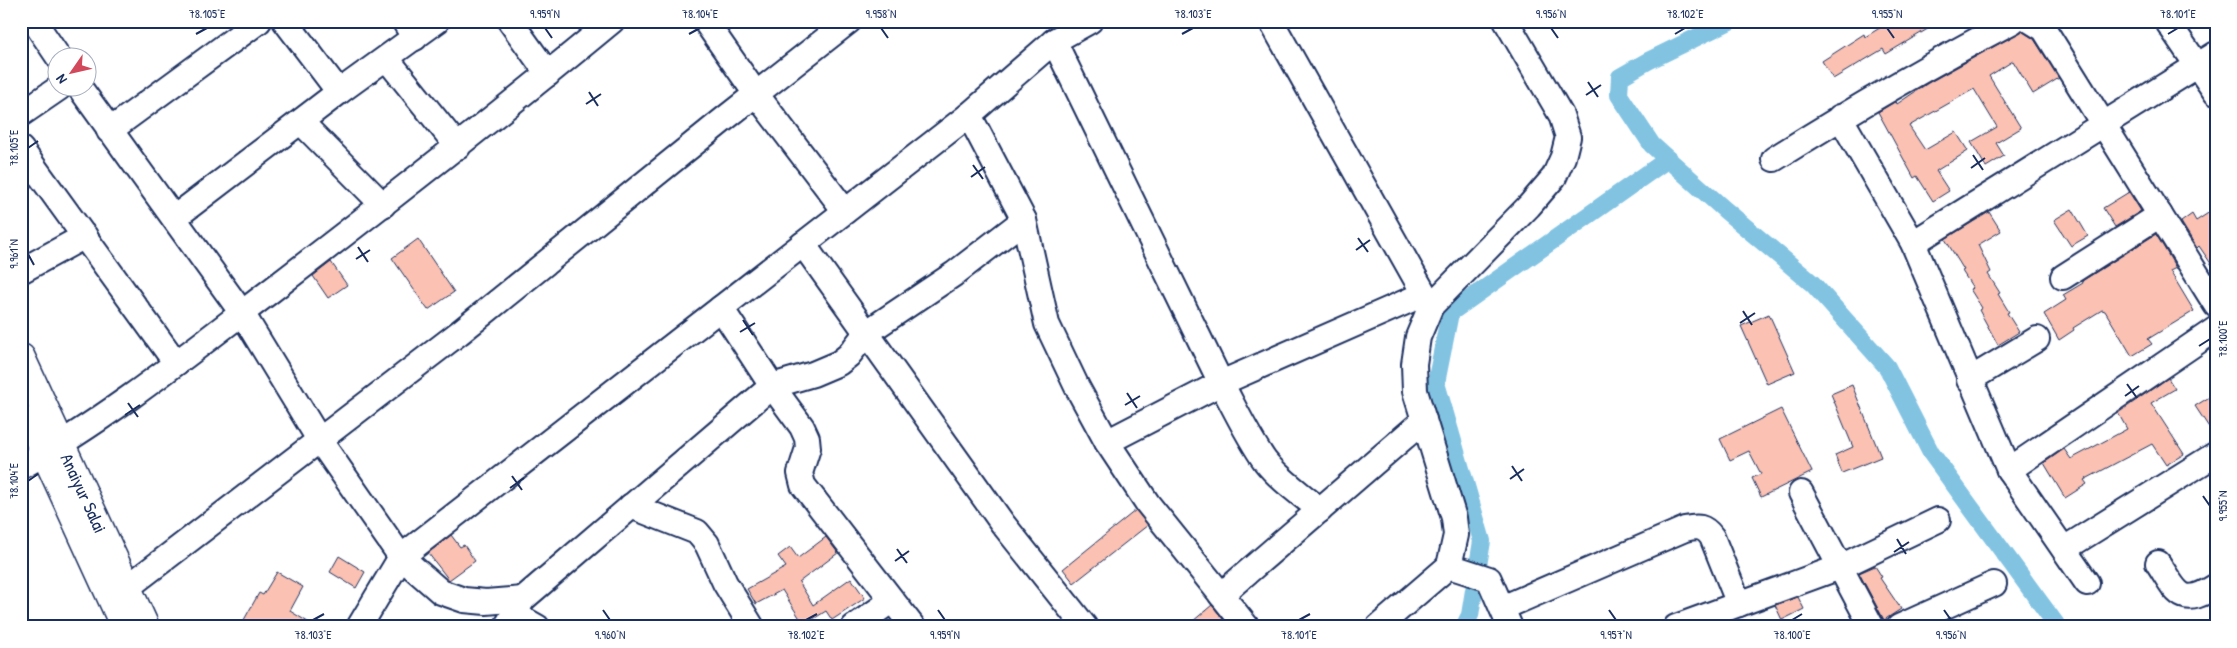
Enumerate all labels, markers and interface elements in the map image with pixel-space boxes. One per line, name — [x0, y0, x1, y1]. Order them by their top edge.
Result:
text: 78.105°E — [189, 5, 226, 22]
text: 9.959°N — [530, 5, 560, 22]
text: 78.104°E — [682, 5, 719, 22]
text: 9.958°N — [866, 5, 896, 22]
text: 78.103°E — [1175, 5, 1212, 22]
text: 9.956°N — [1536, 5, 1566, 22]
text: 78.102°E — [1666, 5, 1704, 22]
text: 9.955°N — [1872, 5, 1902, 22]
text: 78.101°E — [2160, 5, 2197, 22]
north arrow — [48, 48, 98, 98]
text: N — [51, 71, 71, 88]
text: 78.105°E — [5, 129, 22, 166]
text: 9.961°N — [5, 239, 22, 269]
text: 78.100°E — [2214, 320, 2231, 357]
street label: Anaiyur Salai — [55, 449, 113, 537]
text: 78.104°E — [5, 462, 22, 499]
text: 9.955°N — [2214, 491, 2231, 521]
text: 78.103°E — [295, 626, 332, 643]
text: 9.960°N — [595, 626, 625, 643]
text: 78.102°E — [787, 626, 825, 643]
text: 9.959°N — [930, 626, 960, 643]
text: 78.101°E — [1281, 626, 1318, 643]
text: 9.957°N — [1600, 626, 1632, 643]
text: 78.100°E — [1774, 626, 1811, 643]
text: 9.956°N — [1936, 626, 1966, 643]

